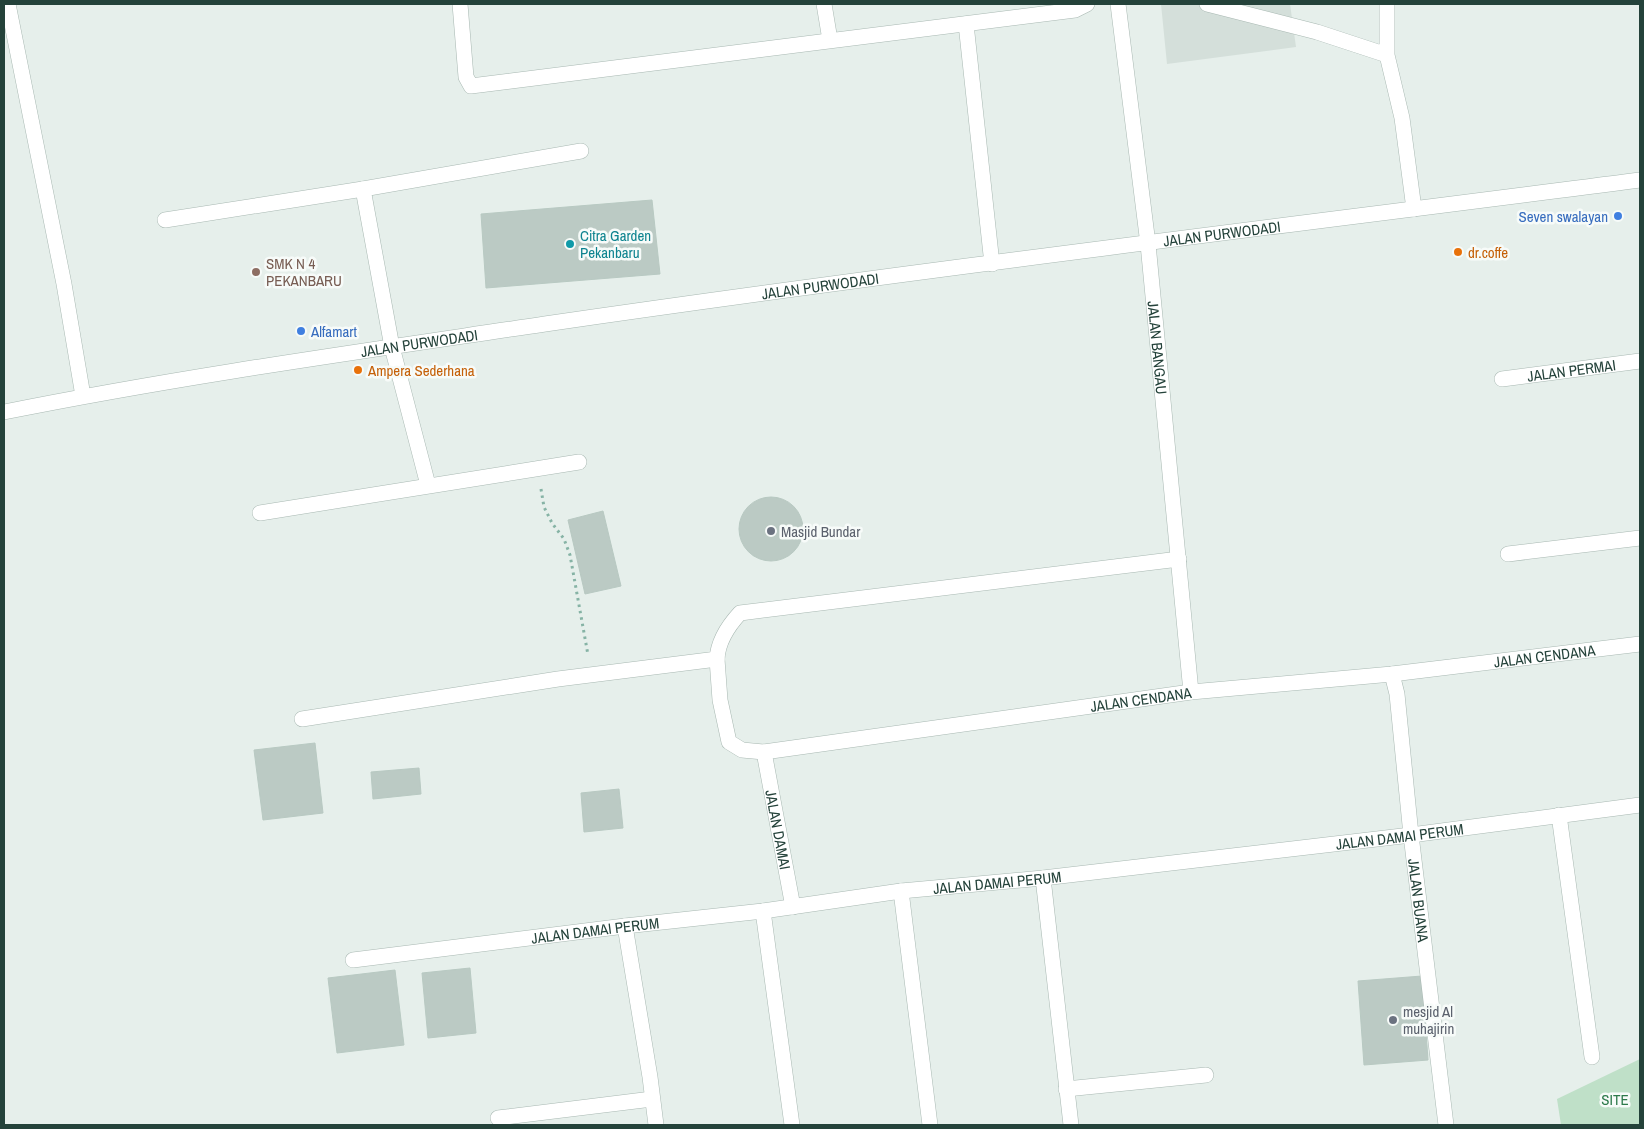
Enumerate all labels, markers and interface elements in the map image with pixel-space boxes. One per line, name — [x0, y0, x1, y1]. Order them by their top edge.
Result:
place label: Seven swalayan — [1518, 206, 1608, 227]
marker: Seven swalayan — [1612, 210, 1624, 222]
street label: JALAN PURWODADI — [1162, 215, 1282, 251]
place label: Citra Garden Pekanbaru — [580, 225, 651, 263]
marker: Citra Garden Pekanbaru — [564, 238, 576, 250]
place label: dr.coffe — [1468, 242, 1508, 263]
marker: dr.coffe — [1452, 246, 1464, 258]
place label: SMK N 4 PEKANBARU — [266, 253, 342, 291]
marker: SMK N 4 PEKANBARU — [250, 266, 262, 278]
street label: JALAN PURWODADI — [760, 267, 880, 304]
street label: JALAN BANGAU — [1143, 300, 1173, 395]
place label: Alfamart — [310, 321, 357, 342]
street label: JALAN PURWODADI — [359, 324, 479, 362]
marker: Alfamart — [295, 325, 307, 337]
street label: JALAN PERMAI — [1526, 354, 1617, 386]
place label: Ampera Sederhana — [367, 360, 475, 381]
marker: Ampera Sederhana — [352, 364, 364, 376]
place label: Masjid Bundar — [781, 521, 860, 542]
marker: Masjid Bundar — [765, 525, 777, 537]
street label: JALAN CENDANA — [1493, 639, 1597, 672]
street label: JALAN CENDANA — [1089, 681, 1194, 717]
street label: JALAN DAMAI — [761, 788, 796, 871]
street label: JALAN DAMAI PERUM — [1335, 818, 1465, 854]
street label: JALAN BUANA — [1403, 857, 1434, 944]
street label: JALAN DAMAI PERUM — [932, 865, 1062, 899]
street label: JALAN DAMAI PERUM — [530, 912, 660, 948]
place label: mesjid Al muhajirin — [1403, 1001, 1454, 1039]
marker: mesjid Al muhajirin — [1387, 1014, 1399, 1026]
park label: SITE — [1601, 1089, 1629, 1110]

